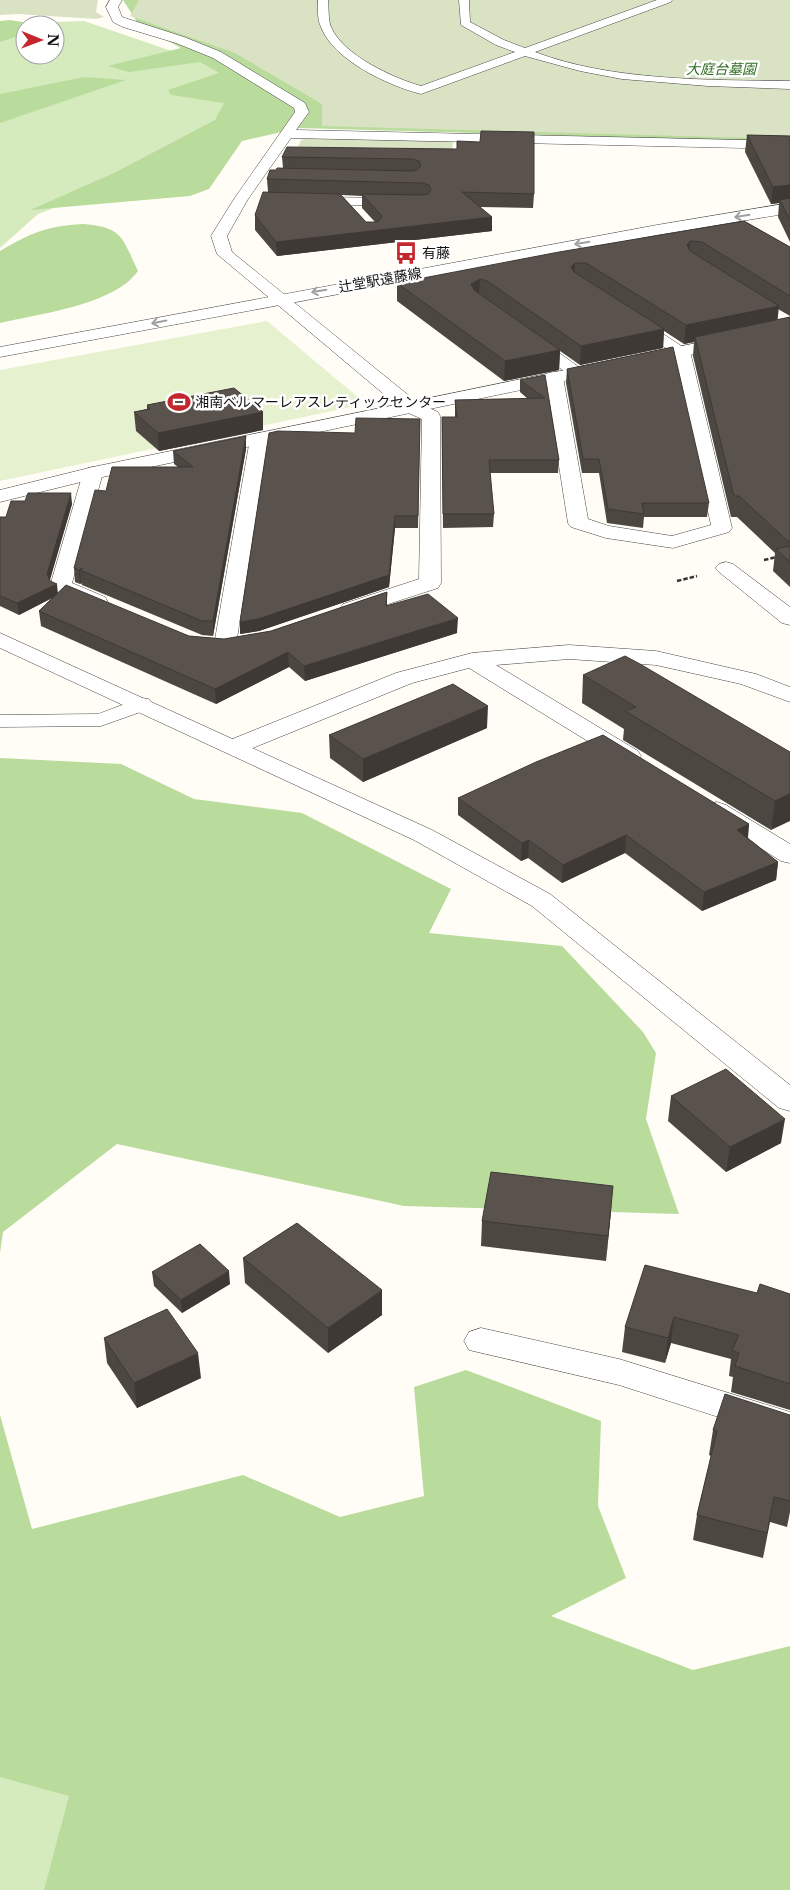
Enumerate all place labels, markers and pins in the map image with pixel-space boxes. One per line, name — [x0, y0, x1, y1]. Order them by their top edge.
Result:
bus stop icon: 有藤 — [393, 240, 419, 266]
place label: 有藤 — [422, 244, 450, 262]
sports icon: 湘南ベルマーレアスレティックセンター — [166, 389, 192, 415]
place label: 湘南ベルマーレアスレティックセンター — [195, 393, 446, 411]

